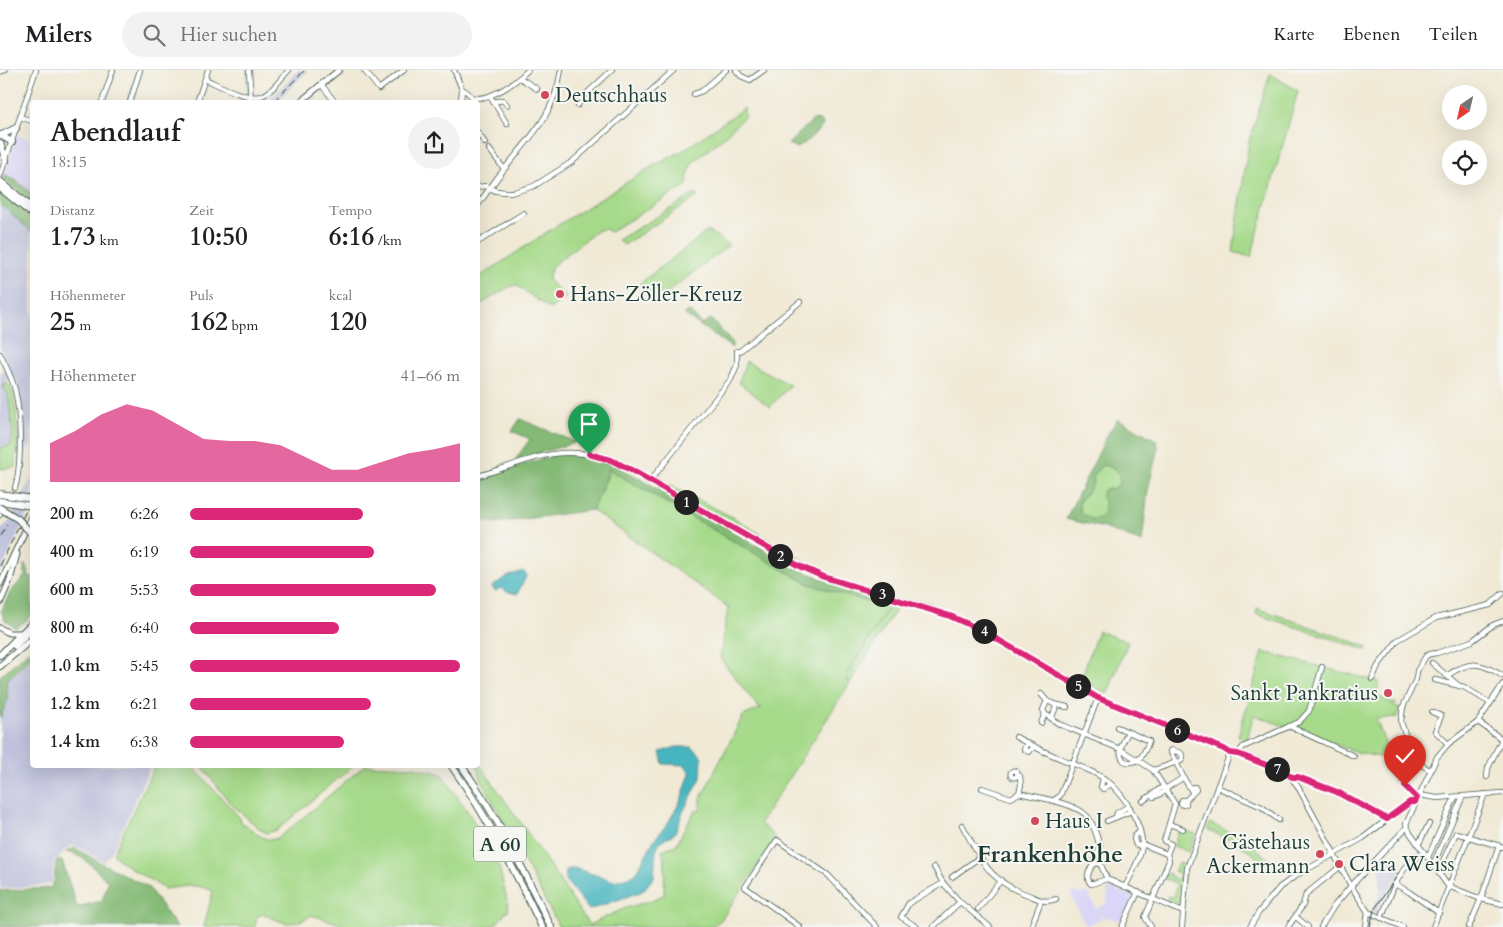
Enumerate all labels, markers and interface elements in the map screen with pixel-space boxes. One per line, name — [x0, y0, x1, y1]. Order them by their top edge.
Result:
search box — [122, 12, 472, 57]
text: Milers — [25, 18, 92, 51]
icon: search — [140, 21, 168, 49]
text: Hier suchen — [180, 22, 278, 48]
text: Karte — [1273, 22, 1315, 47]
text: Ebenen — [1343, 22, 1401, 47]
text: Teilen — [1429, 22, 1478, 47]
place label: Deutschhaus — [555, 81, 667, 110]
north arrow — [1442, 85, 1488, 130]
map controls — [1442, 85, 1487, 185]
marker: Deutschhaus — [539, 89, 551, 101]
text: Abendlauf — [50, 113, 181, 151]
button: share — [408, 117, 460, 169]
button: locate — [1442, 140, 1487, 185]
text: 18:15 — [50, 151, 87, 173]
text: Distanz — [50, 201, 95, 220]
text: Zeit — [189, 201, 214, 220]
text: Tempo — [329, 201, 372, 220]
text: 1.73 — [50, 220, 96, 254]
text: 10:50 — [189, 220, 248, 254]
text: 6:16 — [329, 220, 374, 254]
text: km — [96, 231, 119, 250]
text: /km — [374, 231, 402, 250]
place label: Hans-Zöller-Kreuz — [570, 280, 743, 309]
text: Höhenmeter — [50, 286, 125, 305]
text: Puls — [189, 286, 214, 305]
text: kcal — [329, 286, 352, 305]
marker: Hans-Zöller-Kreuz — [554, 288, 566, 300]
text: 25 — [50, 305, 76, 339]
text: 162 — [189, 305, 228, 339]
text: 120 — [329, 305, 367, 339]
text: m — [76, 316, 91, 335]
text: bpm — [228, 316, 258, 335]
text: Höhenmeter — [50, 365, 136, 387]
text: 41–66 m — [401, 365, 460, 387]
pin — [568, 403, 610, 454]
icon: arrive — [575, 410, 603, 438]
pin: 1 — [674, 490, 698, 514]
text: 1 — [683, 493, 690, 512]
text: 200 m — [50, 503, 94, 525]
text: 6:26 — [130, 503, 159, 525]
text: 400 m — [50, 541, 94, 563]
text: 6:19 — [130, 541, 159, 563]
pin: 2 — [768, 544, 792, 568]
text: 2 — [777, 547, 784, 566]
text: 600 m — [50, 579, 94, 601]
text: 5:53 — [130, 579, 159, 601]
pin: 3 — [870, 582, 894, 606]
text: 3 — [879, 585, 886, 604]
text: 800 m — [50, 617, 94, 639]
text: 6:40 — [130, 617, 159, 639]
pin: 4 — [972, 618, 996, 644]
text: 4 — [981, 622, 988, 641]
text: 1.0 km — [50, 655, 100, 677]
text: 5:45 — [130, 655, 159, 677]
pin: 5 — [1066, 674, 1090, 698]
text: 5 — [1075, 677, 1082, 696]
place label: Sankt Pankratius — [1230, 679, 1378, 708]
marker: Sankt Pankratius — [1382, 687, 1394, 699]
text: 1.2 km — [50, 693, 100, 715]
text: 6:21 — [130, 693, 159, 715]
pin: 6 — [1164, 718, 1190, 742]
text: 6 — [1174, 721, 1181, 740]
text: 1.4 km — [50, 731, 100, 753]
text: 6:38 — [130, 731, 159, 753]
pin — [1384, 735, 1426, 786]
icon: check — [1391, 742, 1419, 770]
pin: 7 — [1264, 756, 1290, 782]
text: 7 — [1274, 760, 1281, 779]
place label: Haus I — [1045, 807, 1103, 836]
marker: Haus I — [1029, 815, 1041, 827]
road number: A 60 — [474, 826, 526, 862]
place label: Gästehaus Ackermann — [1206, 828, 1310, 881]
district label: Frankenhöhe — [977, 838, 1123, 871]
marker: Gästehaus Ackermann — [1314, 848, 1326, 860]
place label: Clara Weiss — [1349, 850, 1455, 879]
marker: Clara Weiss — [1333, 858, 1345, 870]

